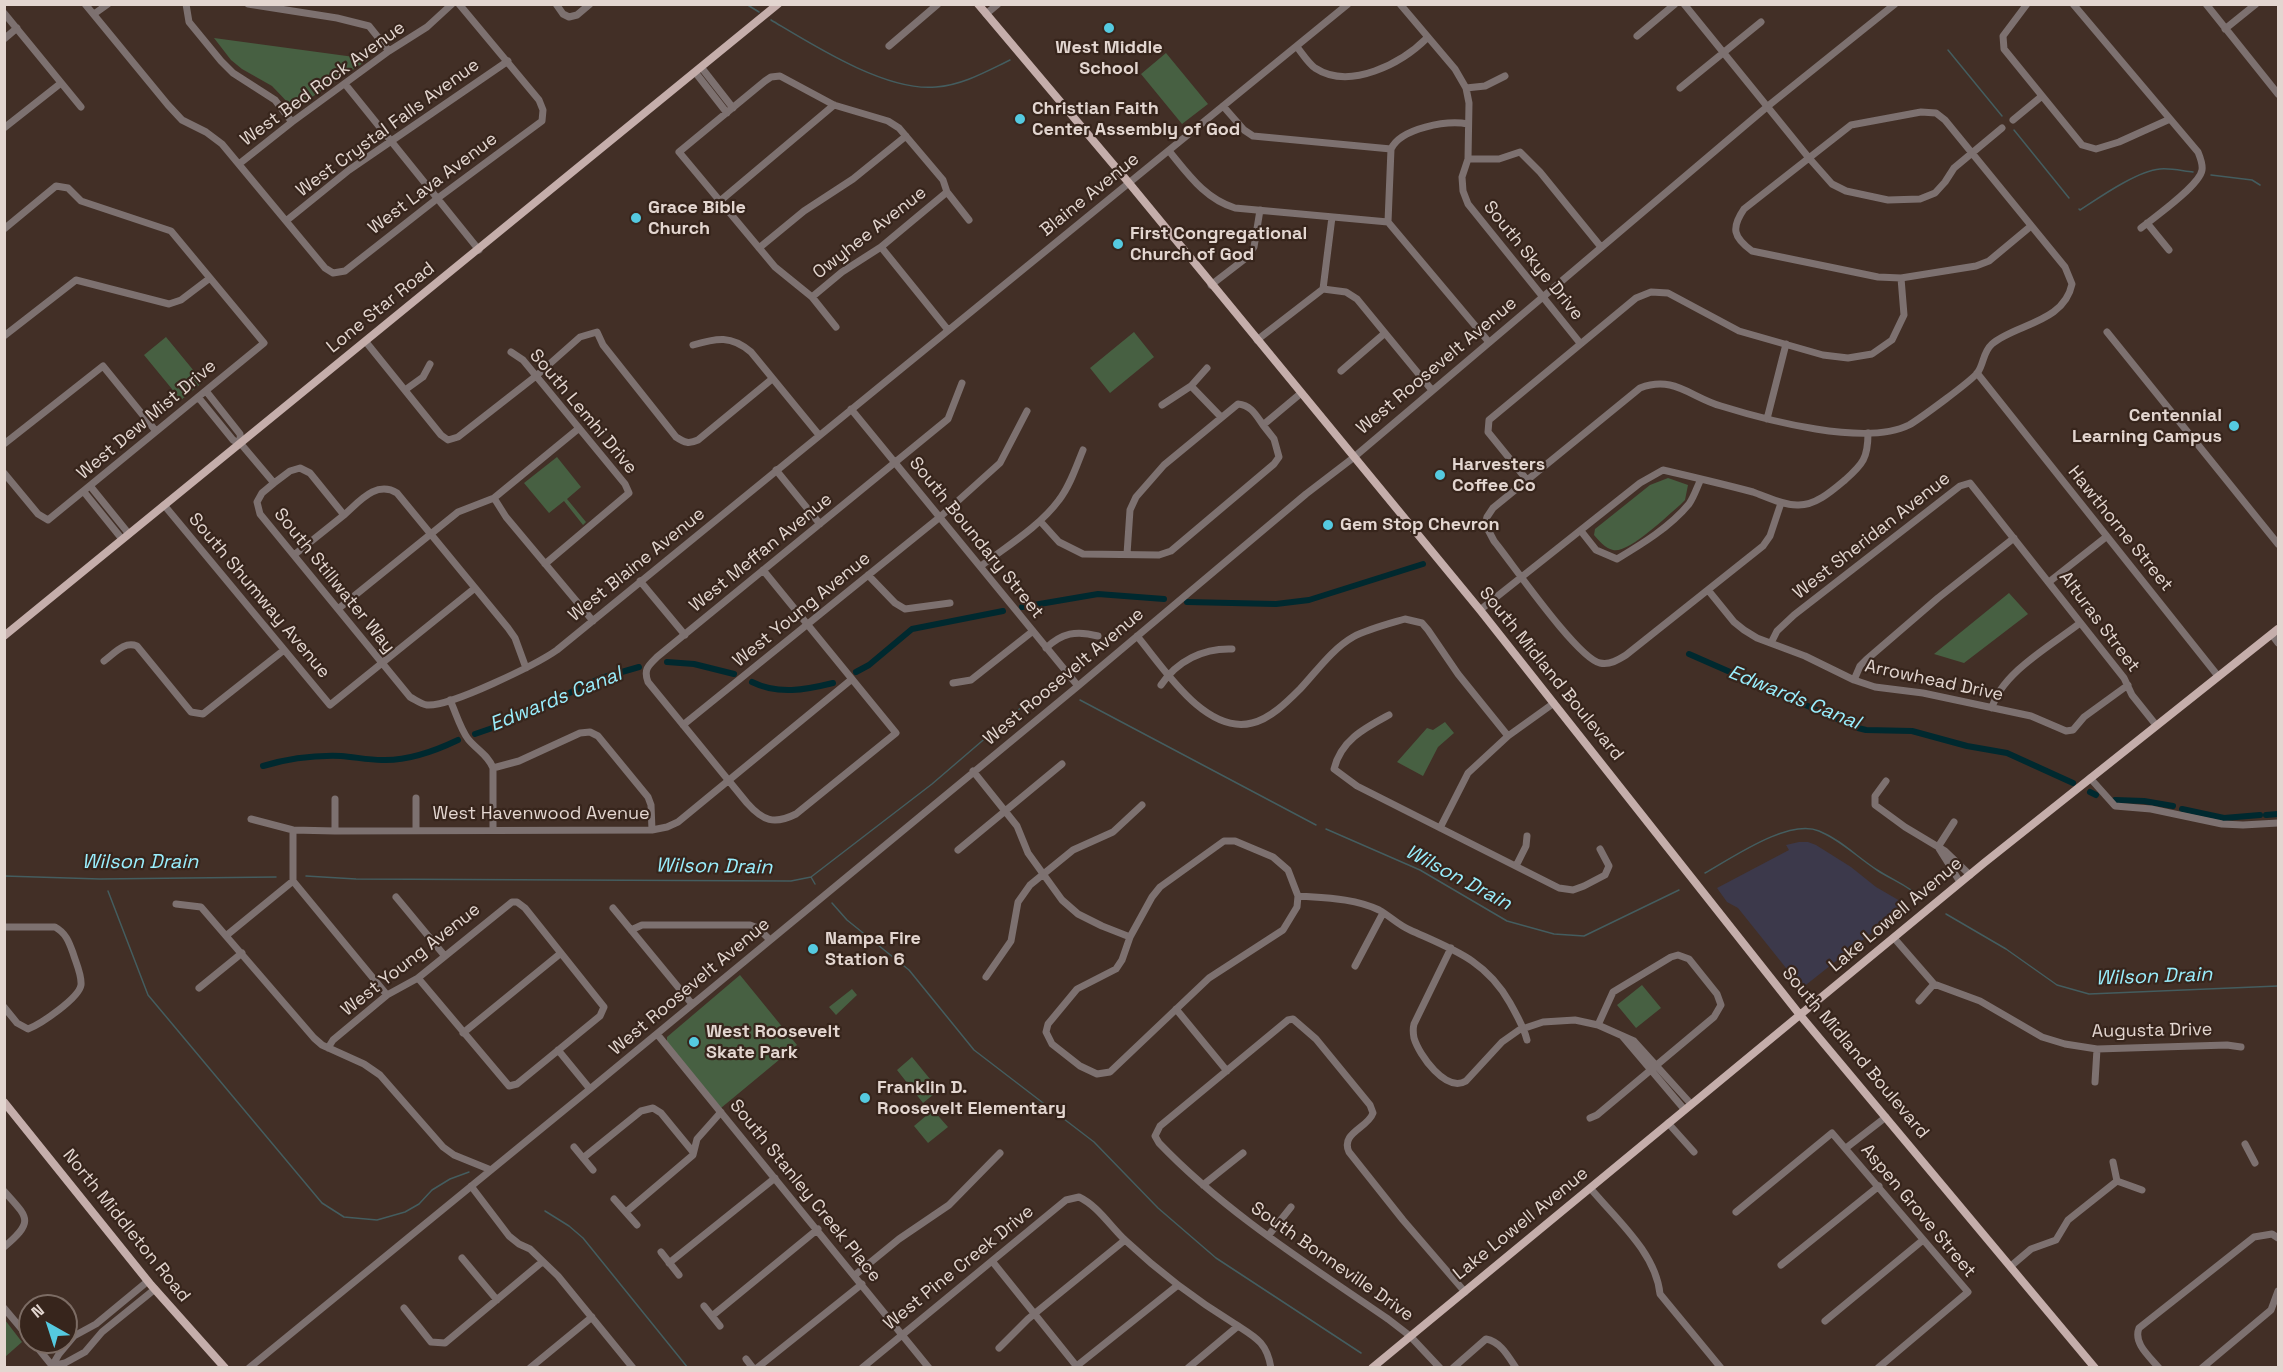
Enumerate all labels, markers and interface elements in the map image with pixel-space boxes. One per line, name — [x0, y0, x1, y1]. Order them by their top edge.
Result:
street label: West Bed Rock Avenue — [236, 17, 410, 151]
marker: West Middle School — [1102, 21, 1116, 35]
place label: West Middle School — [1055, 37, 1163, 80]
street label: West Crystal Falls Avenue — [292, 54, 484, 202]
place label: Christian Faith Center Assembly of God — [1032, 98, 1240, 140]
marker: Christian Faith Center Assembly of God — [1013, 112, 1027, 126]
street label: West Lava Avenue — [364, 128, 502, 240]
street label: Blaine Avenue — [1036, 149, 1144, 241]
street label: Owyhee Avenue — [809, 182, 931, 284]
place label: Grace Bible Church — [648, 197, 746, 240]
street label: South Skye Drive — [1478, 197, 1588, 325]
marker: Grace Bible Church — [629, 211, 643, 225]
place label: First Congregational Church of God — [1130, 223, 1307, 266]
marker: First Congregational Church of God — [1111, 237, 1125, 251]
street label: Lone Star Road — [323, 258, 439, 358]
street label: West Roosevelt Avenue — [1352, 293, 1522, 439]
street label: South Lemhi Drive — [525, 345, 641, 479]
street label: West Dew Mist Drive — [73, 355, 221, 485]
place label: Centennial Learning Campus — [2072, 405, 2222, 448]
marker: Centennial Learning Campus — [2227, 419, 2241, 433]
street label: South Boundary Street — [904, 453, 1048, 623]
place label: Harvesters Coffee Co — [1452, 454, 1545, 496]
street label: Hawthorne Street — [2063, 462, 2177, 596]
marker: Harvesters Coffee Co — [1433, 468, 1447, 482]
street label: West Sheridan Avenue — [1789, 468, 1955, 604]
street label: West Meffan Avenue — [685, 489, 837, 617]
street label: West Blaine Avenue — [564, 503, 710, 627]
street label: South Stillwater Way — [269, 504, 399, 658]
street label: South Shumway Avenue — [184, 509, 334, 683]
place label: Gem Stop Chevron — [1340, 514, 1500, 536]
marker: Gem Stop Chevron — [1321, 518, 1335, 532]
street label: West Young Avenue — [729, 548, 875, 672]
street label: Alturas Street — [2054, 567, 2144, 677]
street label: South Midland Boulevard — [1474, 583, 1628, 765]
street label: West Roosevelt Avenue — [979, 604, 1149, 750]
street label: Arrowhead Drive — [1863, 656, 2005, 706]
water label: Edwards Canal — [1724, 661, 1864, 735]
water label: Edwards Canal — [486, 663, 626, 737]
street label: West Havenwood Avenue — [432, 803, 650, 825]
water label: Wilson Drain — [1401, 840, 1515, 916]
water label: Wilson Drain — [82, 851, 198, 875]
street label: Lake Lowell Avenue — [1825, 853, 1967, 977]
water label: Wilson Drain — [655, 854, 773, 880]
street label: West Young Avenue — [337, 899, 485, 1021]
street label: West Roosevelt Avenue — [605, 914, 775, 1060]
place label: Nampa Fire Station 6 — [825, 928, 921, 970]
marker: Nampa Fire Station 6 — [806, 942, 820, 956]
street label: South Midland Boulevard — [1777, 963, 1933, 1143]
water label: Wilson Drain — [2095, 963, 2213, 991]
street label: Augusta Drive — [2092, 1019, 2212, 1043]
place label: West Roosevelt Skate Park — [706, 1021, 840, 1064]
marker: West Roosevelt Skate Park — [687, 1035, 701, 1049]
place label: Franklin D. Roosevelt Elementary — [877, 1077, 1066, 1120]
marker: Franklin D. Roosevelt Elementary — [858, 1091, 872, 1105]
street label: South Stanley Creek Place — [725, 1095, 885, 1287]
street label: Aspen Grove Street — [1856, 1140, 1980, 1282]
street label: North Middleton Road — [58, 1145, 194, 1307]
street label: Lake Lowell Avenue — [1449, 1163, 1593, 1285]
street label: South Bonneville Drive — [1246, 1198, 1418, 1326]
street label: West Pine Creek Drive — [880, 1201, 1038, 1335]
north arrow — [18, 1294, 78, 1354]
text: N — [27, 1300, 48, 1323]

